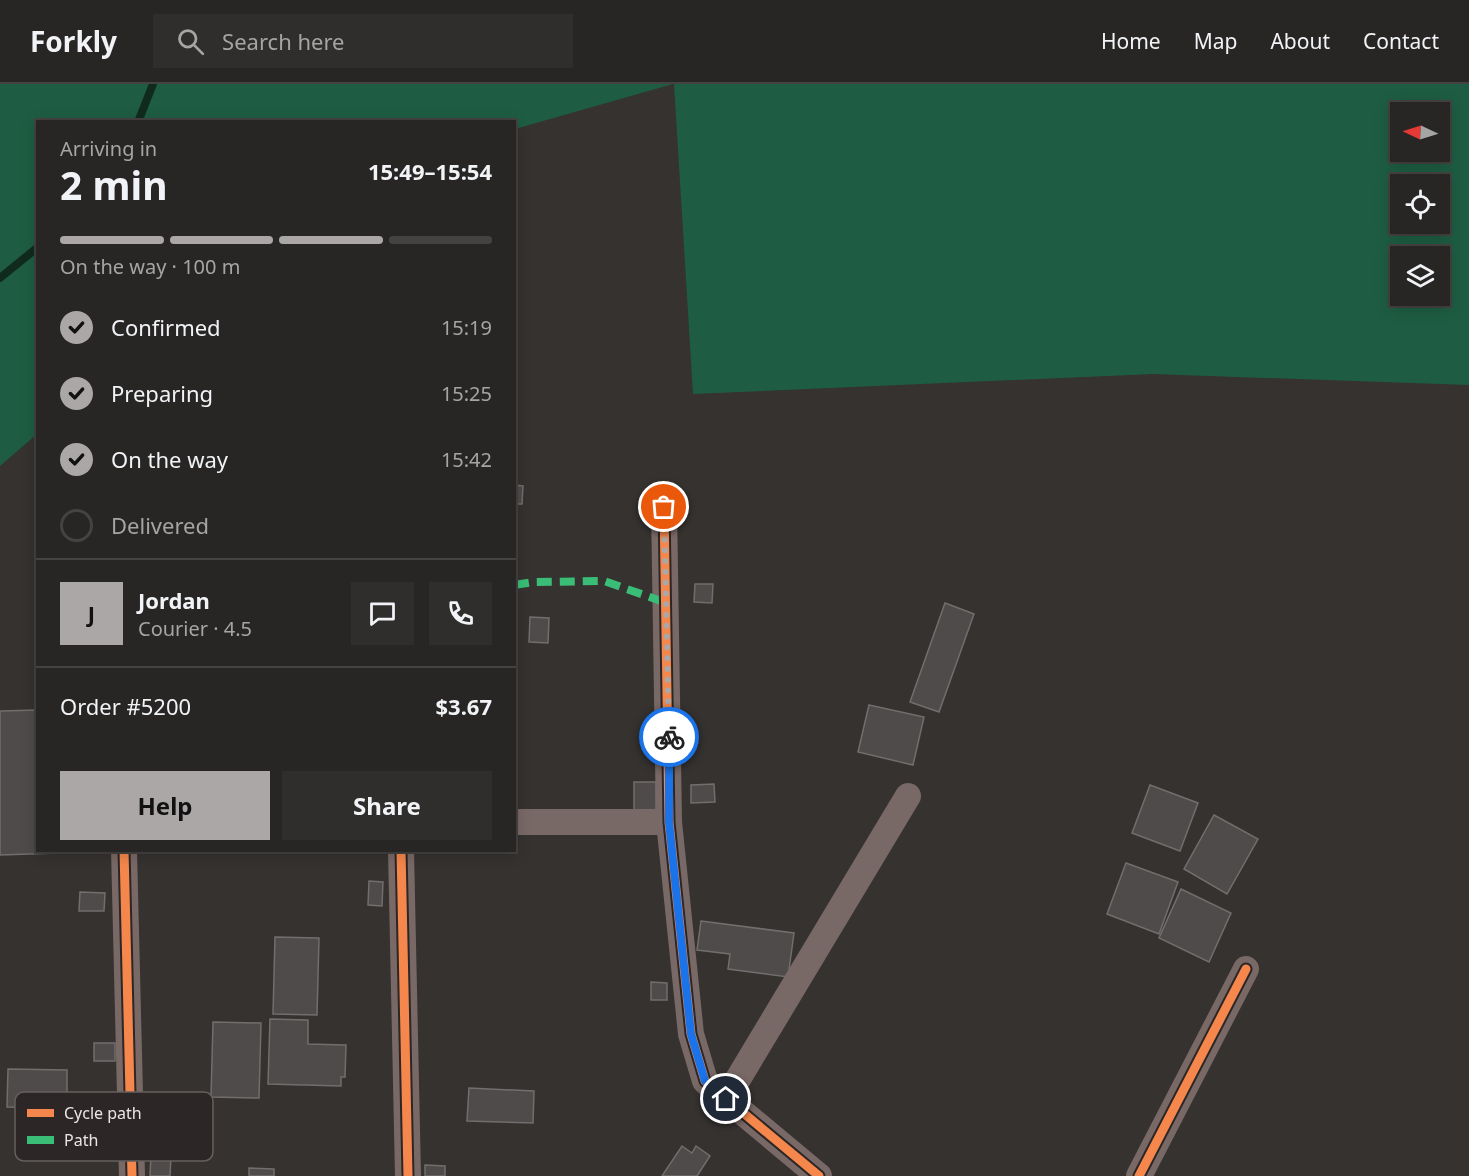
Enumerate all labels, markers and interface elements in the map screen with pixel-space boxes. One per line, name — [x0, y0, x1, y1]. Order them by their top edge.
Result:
search box — [153, 14, 573, 68]
text: Forkly — [30, 22, 117, 60]
icon: search — [174, 25, 207, 58]
text: Search here — [222, 26, 345, 56]
text: Home — [1101, 27, 1161, 55]
text: Map — [1194, 27, 1237, 55]
text: About — [1270, 27, 1330, 55]
text: Contact — [1363, 27, 1439, 55]
north arrow — [1390, 102, 1450, 162]
map controls — [1390, 102, 1450, 306]
text: Arriving in — [60, 135, 157, 162]
text: 15:49–15:54 — [368, 156, 492, 186]
text: 2 min — [60, 158, 167, 211]
button: locate — [1390, 174, 1450, 234]
button: layers — [1390, 246, 1450, 306]
text: On the way · 100 m — [60, 253, 240, 280]
icon: check — [60, 311, 93, 344]
text: Confirmed — [111, 312, 221, 342]
text: 15:19 — [441, 314, 492, 341]
icon: check — [60, 377, 93, 410]
text: Preparing — [111, 378, 213, 408]
text: 15:25 — [441, 380, 492, 407]
icon: check — [60, 443, 93, 476]
text: On the way — [111, 444, 228, 474]
text: 15:42 — [441, 446, 492, 473]
pin — [638, 481, 689, 532]
icon: bag — [647, 490, 680, 523]
text: Delivered — [111, 510, 209, 540]
button: chat — [351, 582, 414, 645]
button: phone — [429, 582, 492, 645]
text: Jordan — [138, 585, 210, 615]
text: J — [88, 598, 95, 628]
text: Courier · 4.5 — [138, 615, 252, 642]
text: Order #5200 — [60, 691, 191, 721]
text: $3.67 — [435, 691, 492, 721]
courier — [639, 707, 699, 767]
icon: bike — [653, 721, 686, 754]
button: Help — [60, 771, 270, 840]
button: Share — [282, 771, 492, 840]
pin — [700, 1073, 751, 1124]
icon: home — [709, 1082, 742, 1115]
legend — [15, 1092, 213, 1161]
text: Cycle path — [64, 1102, 142, 1124]
text: Path — [64, 1129, 98, 1151]

